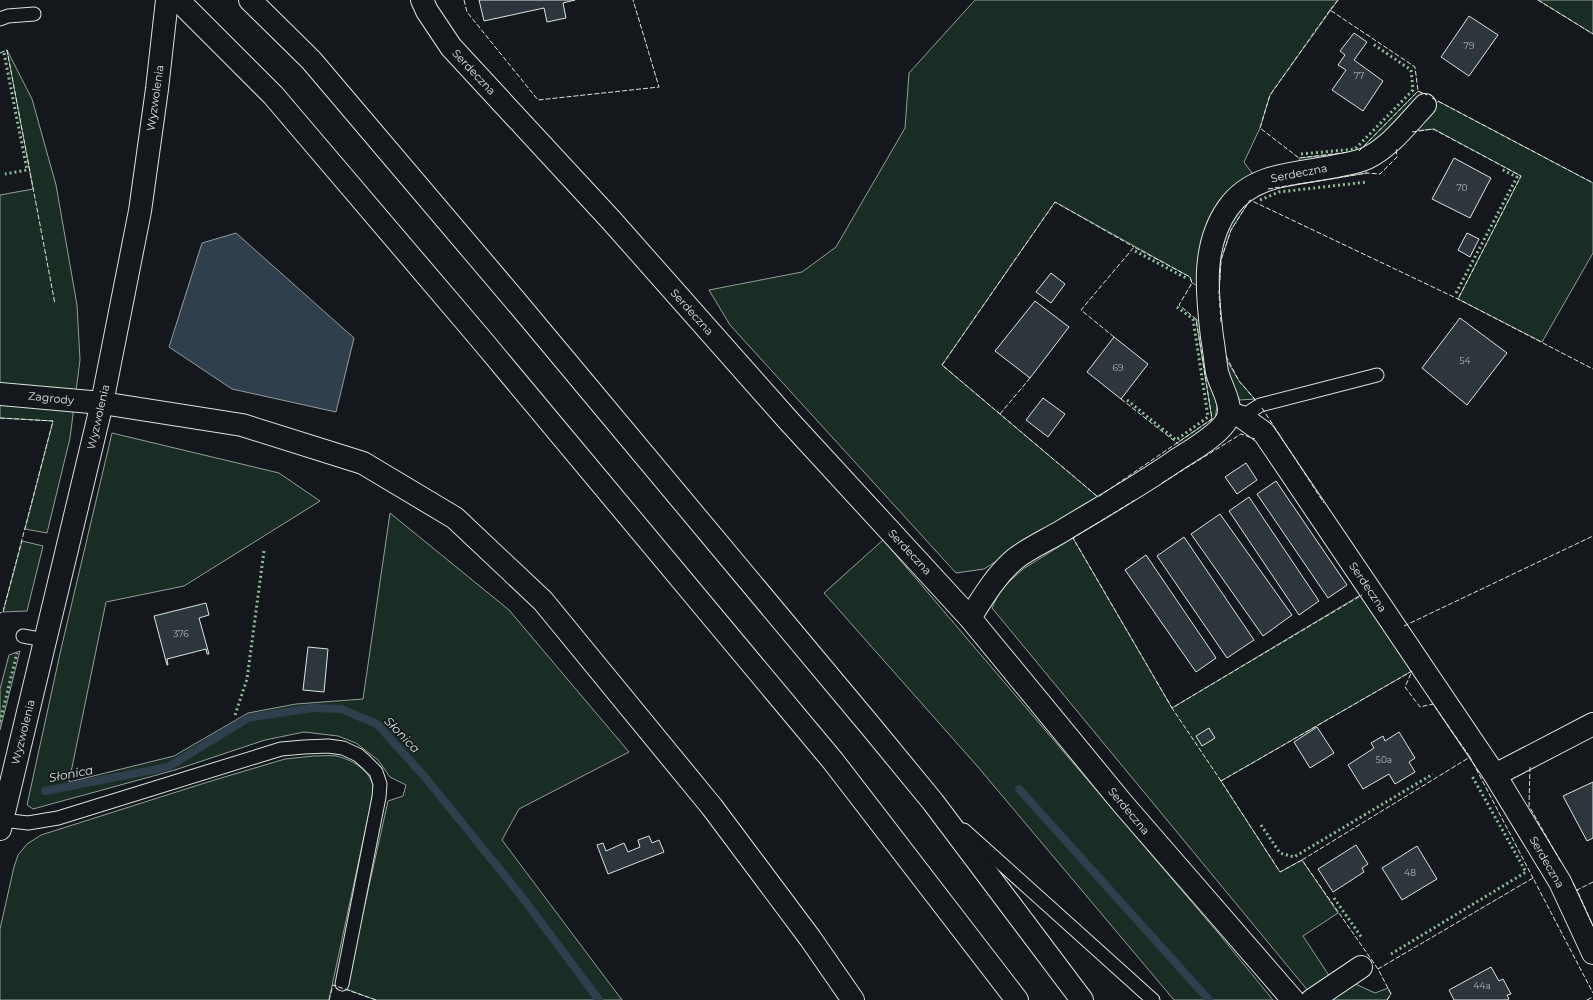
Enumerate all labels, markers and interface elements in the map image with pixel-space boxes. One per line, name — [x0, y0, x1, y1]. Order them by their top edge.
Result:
house number: 79 — [1464, 40, 1475, 51]
street label: Serdeczna — [449, 46, 499, 98]
street label: Wyzwolenia — [143, 64, 167, 132]
house number: 77 — [1354, 70, 1364, 81]
street label: Serdeczna — [1269, 161, 1329, 185]
house number: 70 — [1456, 182, 1468, 193]
street label: Serdeczna — [668, 286, 716, 338]
house number: 54 — [1459, 355, 1471, 366]
house number: 69 — [1113, 362, 1124, 373]
street label: Wyzwolenia — [84, 383, 112, 451]
street label: Zagrody — [28, 389, 75, 407]
street label: Serdeczna — [885, 526, 935, 578]
street label: Serdeczna — [1346, 559, 1390, 615]
house number: 376 — [173, 628, 189, 639]
street label: Wyzwolenia — [8, 698, 38, 766]
water label: Słonica — [381, 713, 423, 756]
house number: 50a — [1376, 754, 1392, 765]
water label: Słonica — [48, 762, 94, 785]
street label: Serdeczna — [1105, 785, 1153, 837]
street label: Serdeczna — [1527, 834, 1567, 890]
house number: 48 — [1404, 867, 1416, 878]
house number: 44a — [1473, 980, 1491, 991]

